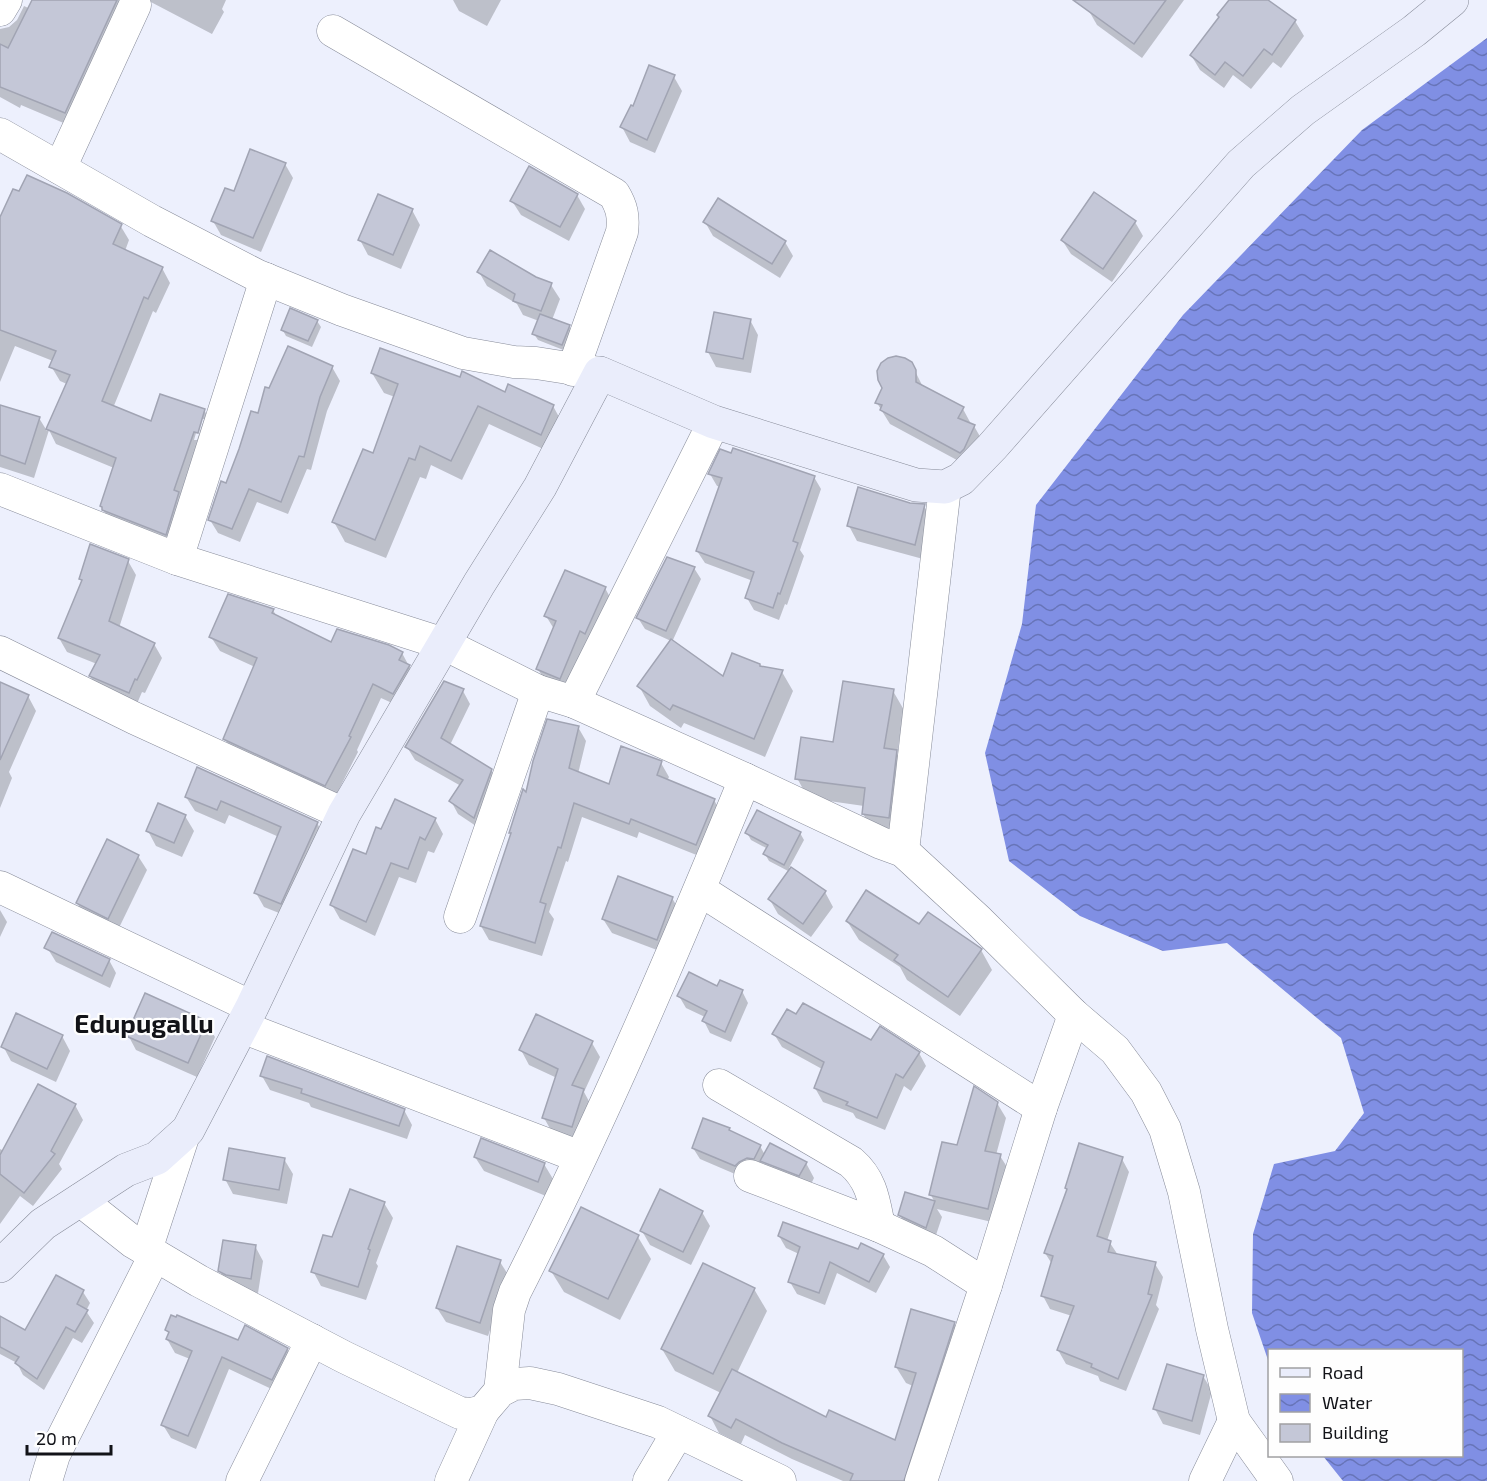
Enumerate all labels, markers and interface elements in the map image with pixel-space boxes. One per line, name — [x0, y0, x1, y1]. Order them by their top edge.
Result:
district label: Edupugallu — [74, 1007, 214, 1038]
legend — [1268, 1349, 1463, 1457]
text: Road — [1322, 1361, 1363, 1383]
text: Water — [1322, 1391, 1372, 1413]
scale bar — [27, 1418, 111, 1456]
text: Building — [1322, 1421, 1389, 1443]
text: 20 m — [36, 1427, 77, 1449]

